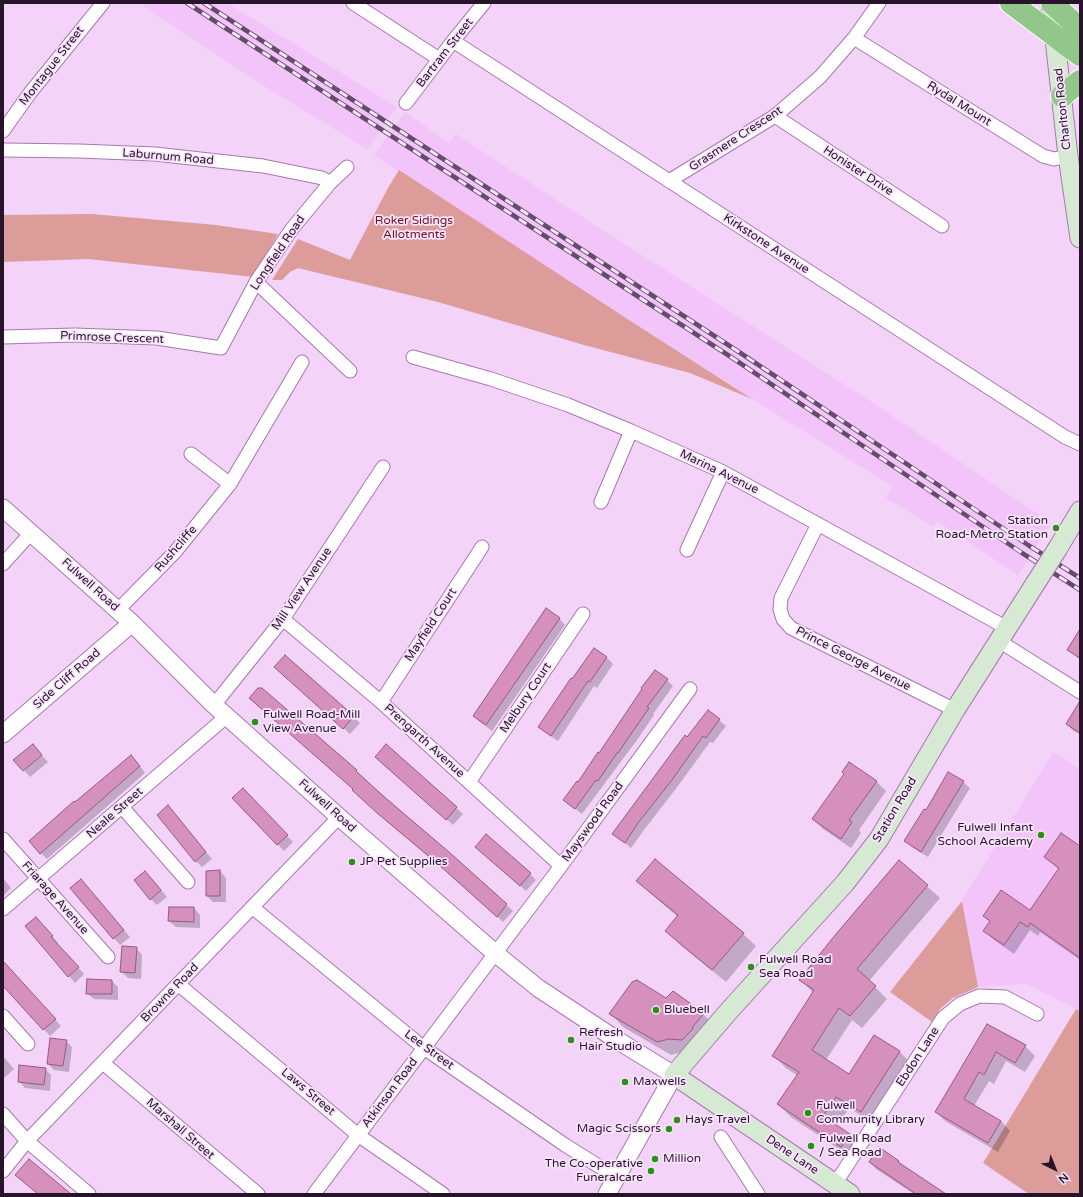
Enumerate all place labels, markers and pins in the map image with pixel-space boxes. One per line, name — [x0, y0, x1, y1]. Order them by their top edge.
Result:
place label: Station Road-Metro Station — [936, 514, 1048, 542]
marker: Station Road-Metro Station — [1051, 523, 1061, 533]
place label: Fulwell Road-Mill View Avenue — [263, 708, 360, 736]
marker: Fulwell Road-Mill View Avenue — [250, 717, 260, 727]
place label: Fulwell Infant School Academy — [938, 821, 1033, 849]
marker: Fulwell Infant School Academy — [1036, 830, 1046, 840]
place label: JP Pet Supplies — [360, 855, 447, 869]
marker: JP Pet Supplies — [347, 857, 357, 867]
place label: Fulwell Road Sea Road — [759, 953, 832, 981]
marker: Fulwell Road Sea Road — [746, 962, 756, 972]
place label: Bluebell — [664, 1003, 710, 1017]
marker: Bluebell — [651, 1005, 661, 1015]
place label: Refresh Hair Studio — [579, 1026, 642, 1054]
marker: Refresh Hair Studio — [566, 1035, 576, 1045]
place label: Maxwells — [633, 1075, 686, 1089]
marker: Maxwells — [620, 1077, 630, 1087]
place label: Fulwell Community Library — [816, 1099, 925, 1127]
marker: Fulwell Community Library — [803, 1108, 813, 1118]
place label: Hays Travel — [685, 1113, 750, 1127]
marker: Hays Travel — [672, 1115, 682, 1125]
place label: Magic Scissors — [577, 1122, 661, 1136]
marker: Magic Scissors — [664, 1124, 674, 1134]
place label: Fulwell Road / Sea Road — [819, 1132, 892, 1160]
marker: Fulwell Road / Sea Road — [806, 1141, 816, 1151]
place label: Million — [663, 1152, 701, 1166]
marker: Million — [650, 1154, 660, 1164]
place label: The Co-operative Funeralcare — [545, 1157, 643, 1185]
marker: The Co-operative Funeralcare — [646, 1166, 656, 1176]

